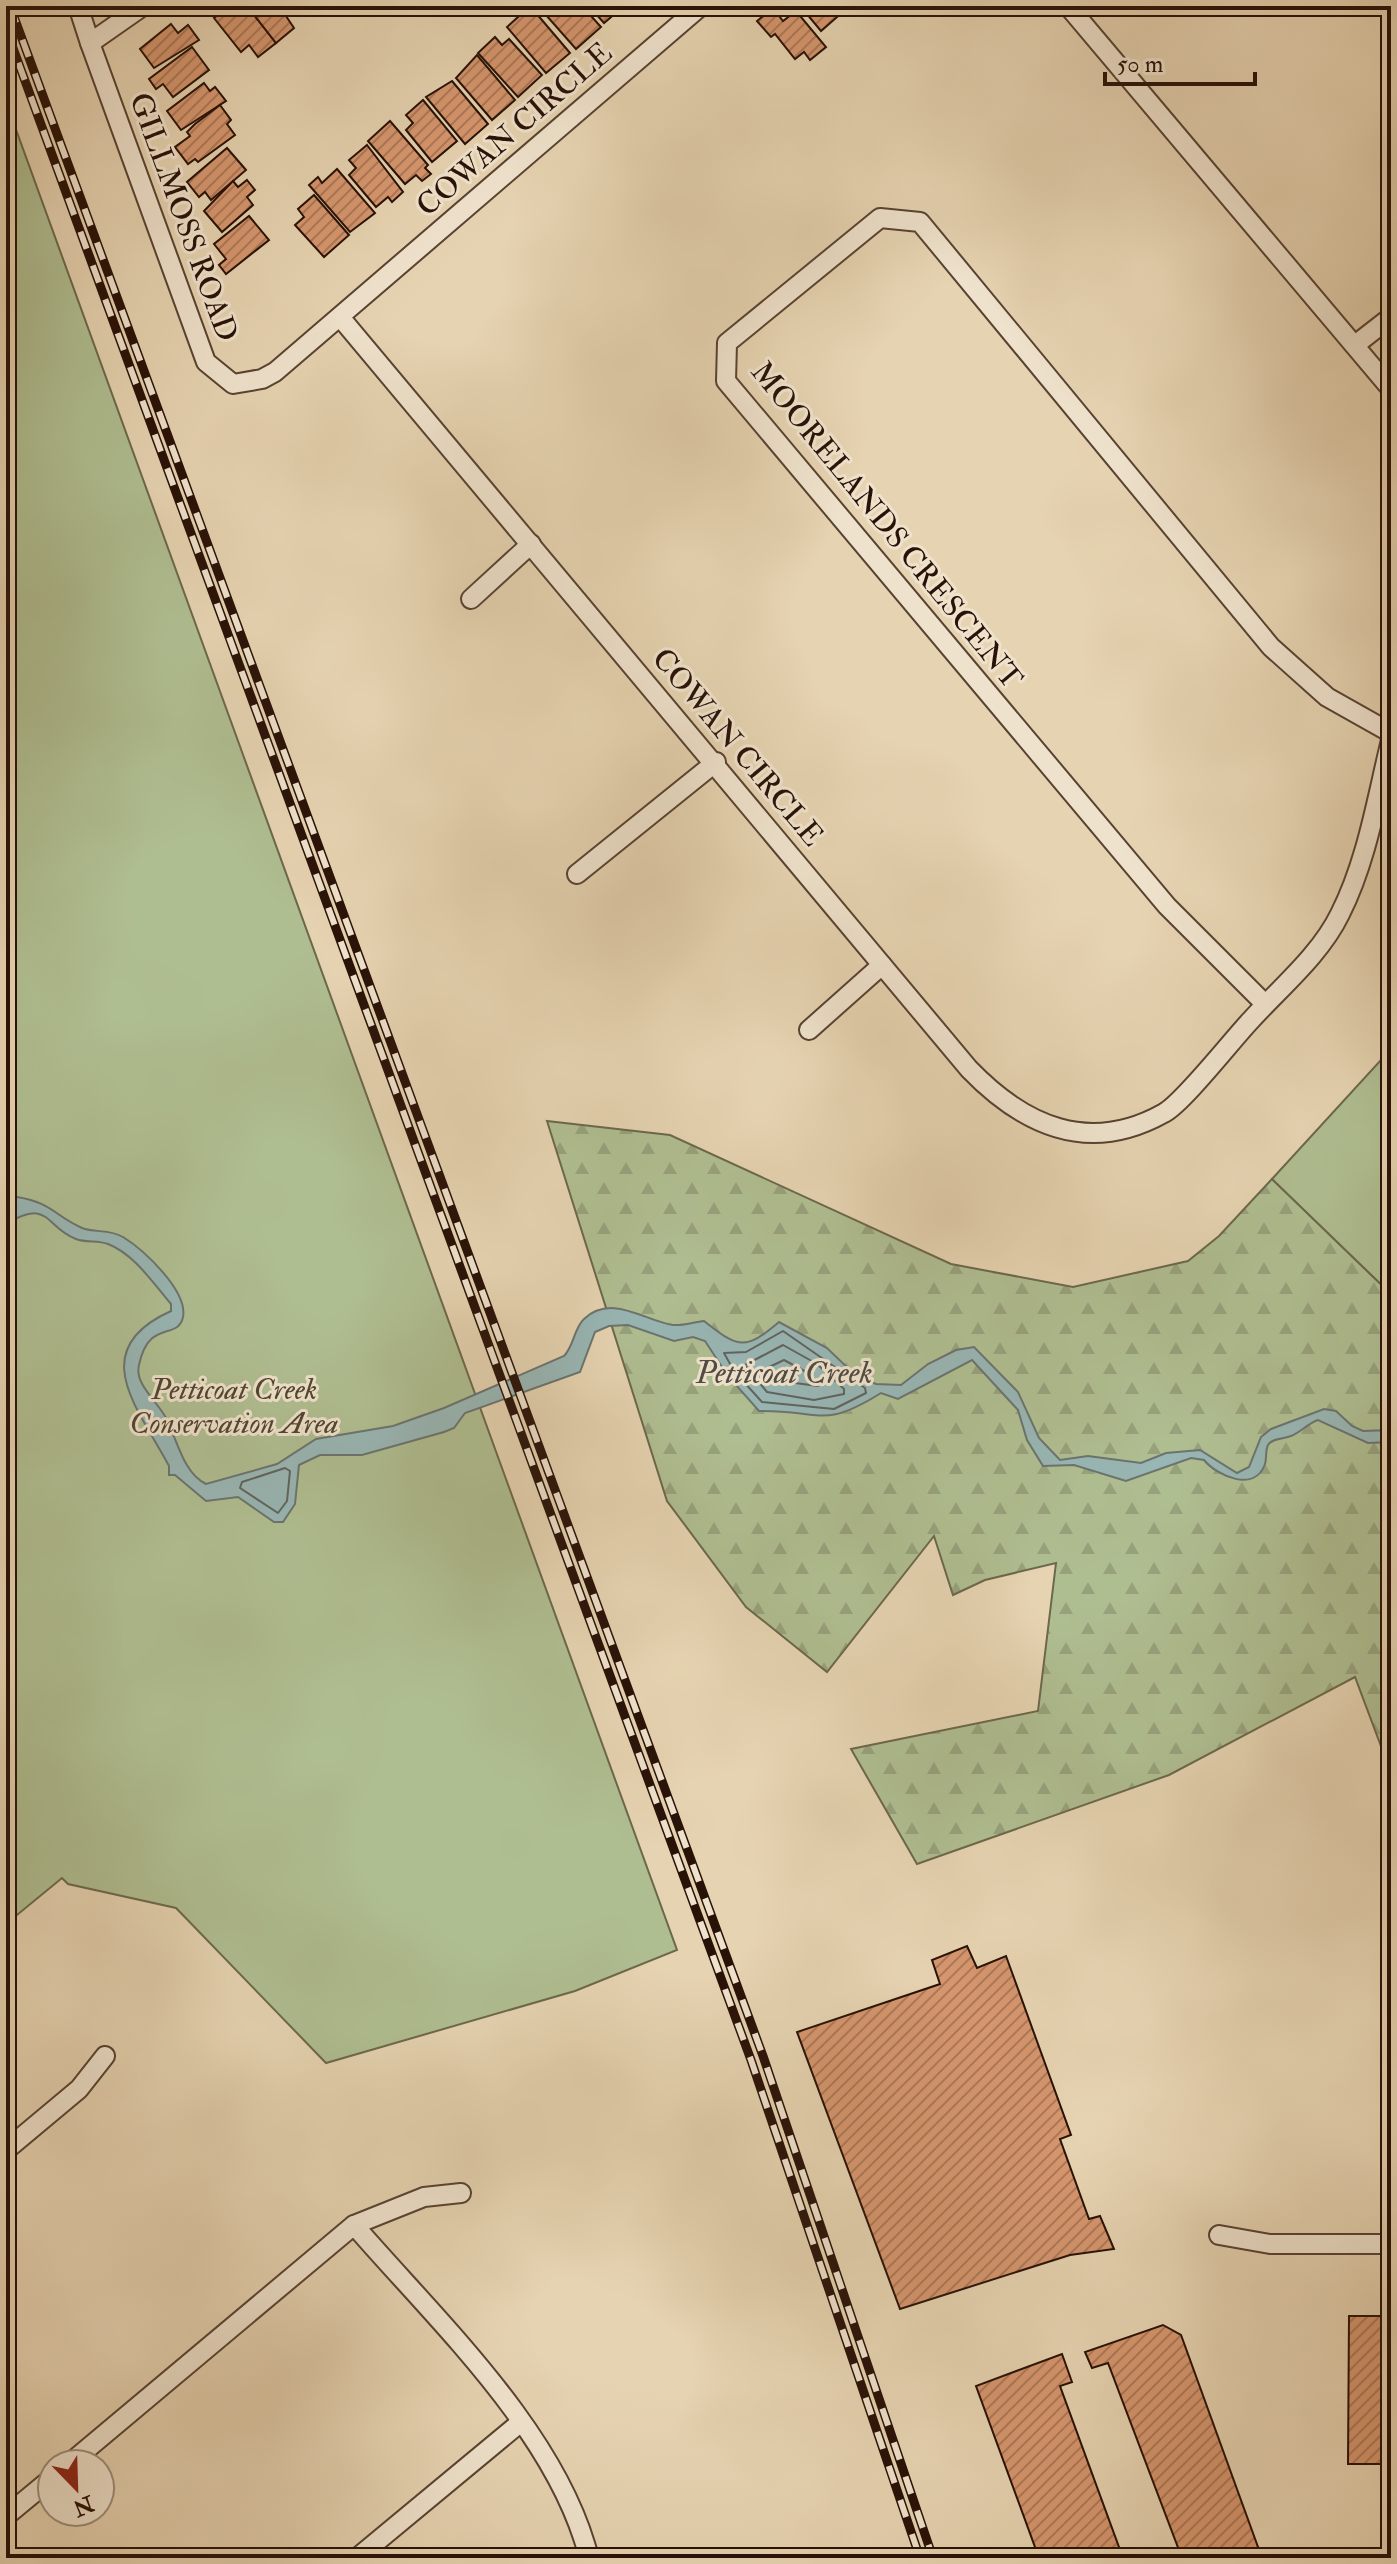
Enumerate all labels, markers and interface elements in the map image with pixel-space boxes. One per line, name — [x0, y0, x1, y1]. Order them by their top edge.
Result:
street label: COWAN CIRCLE — [409, 34, 620, 224]
scale bar — [1105, 36, 1255, 86]
text: 50 m — [1117, 49, 1164, 80]
street label: GILLMOSS ROAD — [121, 88, 246, 347]
street label: MOORELANDS CRESCENT — [743, 354, 1030, 697]
street label: COWAN CIRCLE — [644, 641, 831, 854]
water label: Petticoat Creek — [694, 1353, 873, 1393]
park label: Petticoat Creek Conservation Area — [129, 1371, 339, 1442]
north arrow — [36, 2448, 116, 2528]
text: N — [69, 2488, 99, 2522]

